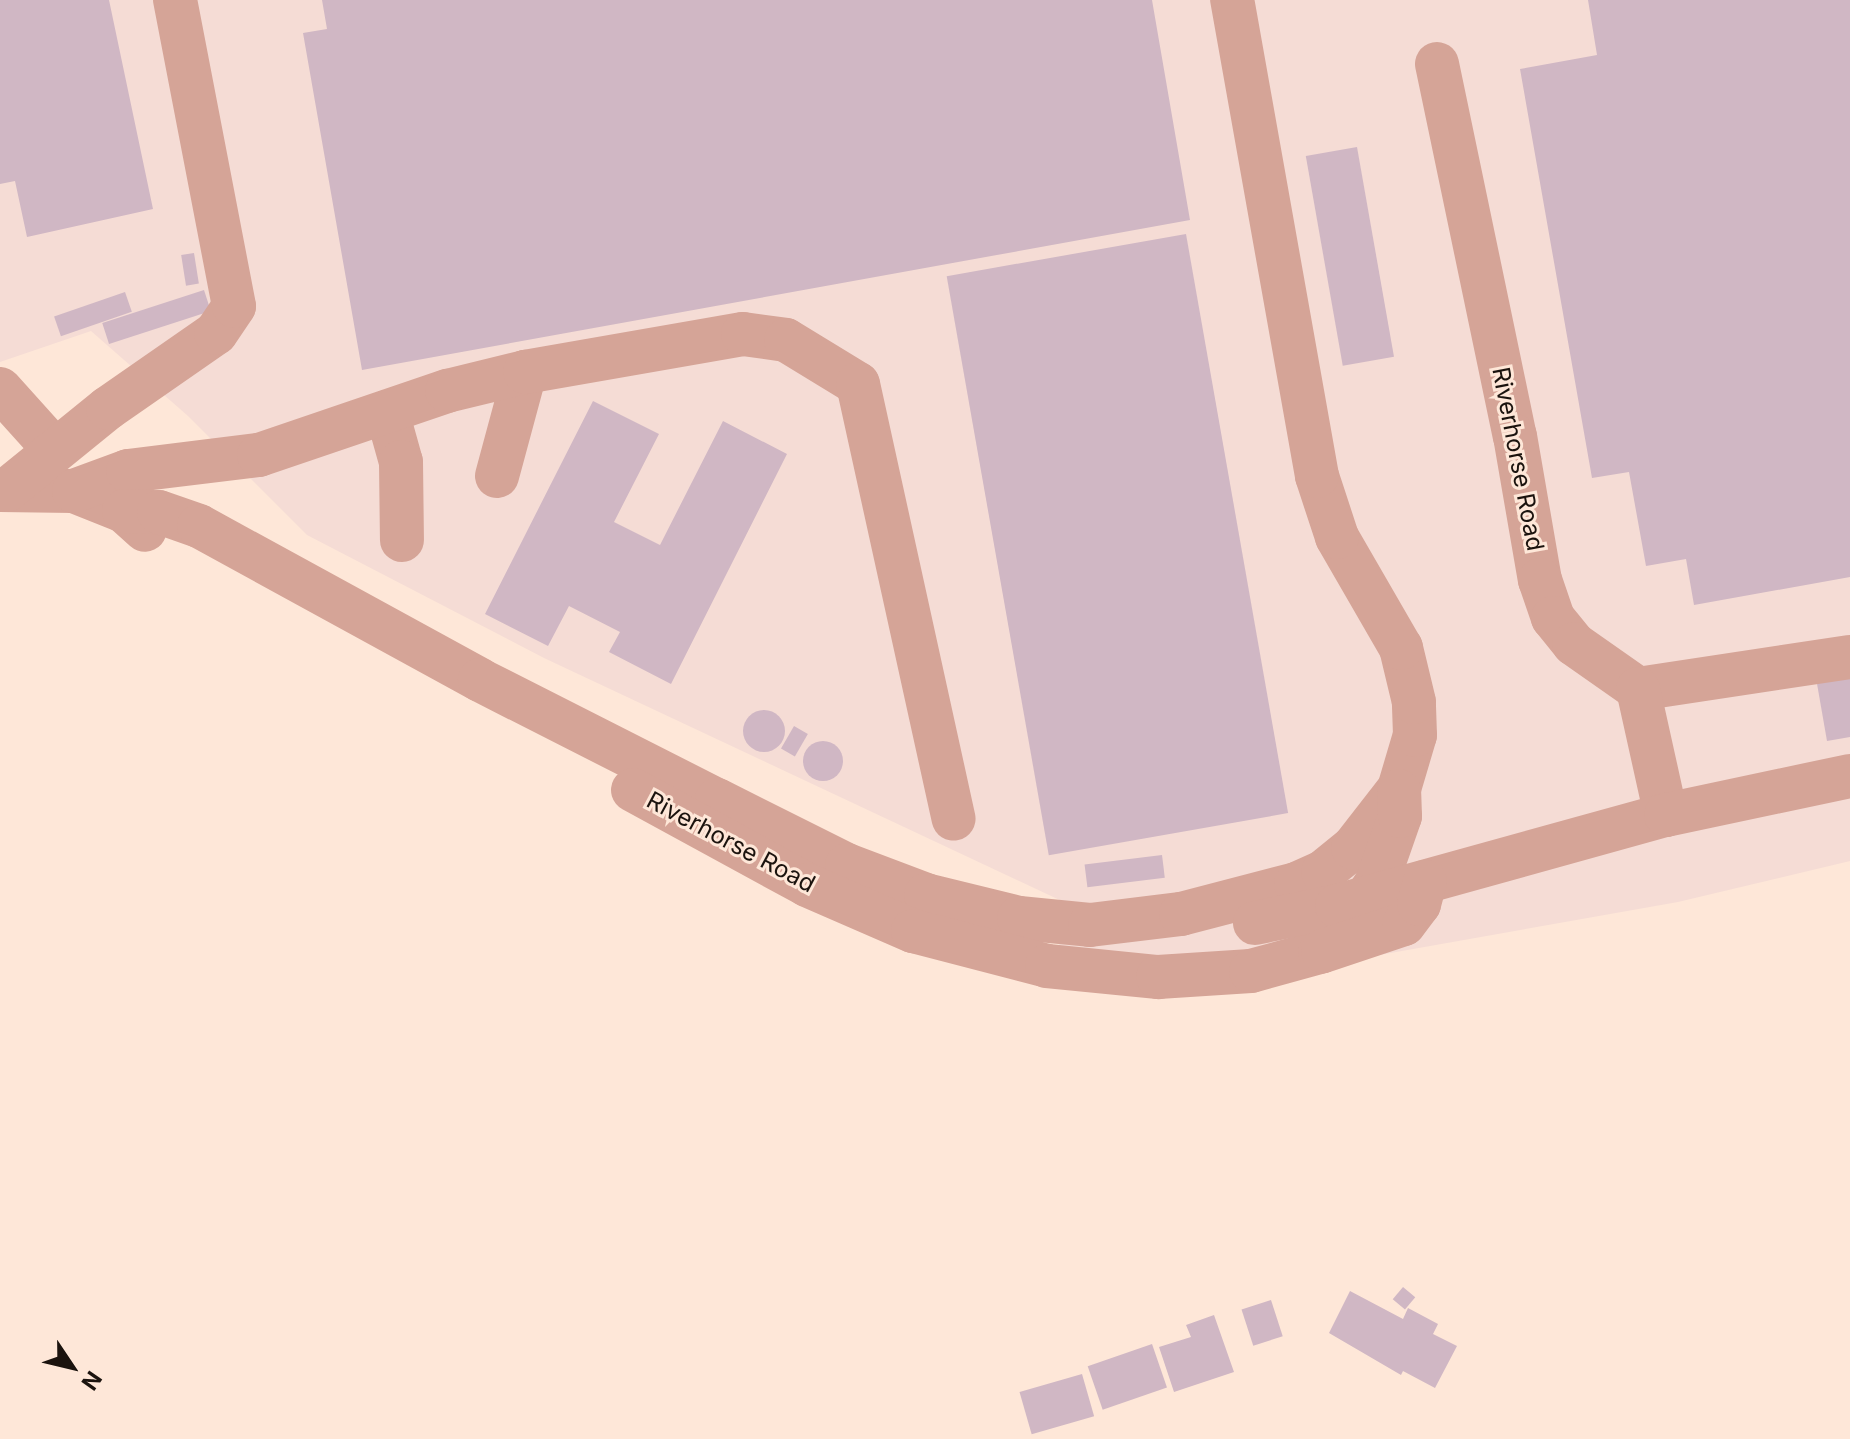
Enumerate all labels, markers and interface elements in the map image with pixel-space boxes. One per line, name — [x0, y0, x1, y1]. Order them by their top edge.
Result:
street label: Riverhorse Road — [1486, 365, 1550, 553]
street label: Riverhorse Road — [642, 785, 820, 899]
north arrow — [32, 1327, 112, 1407]
text: N — [76, 1366, 107, 1395]

